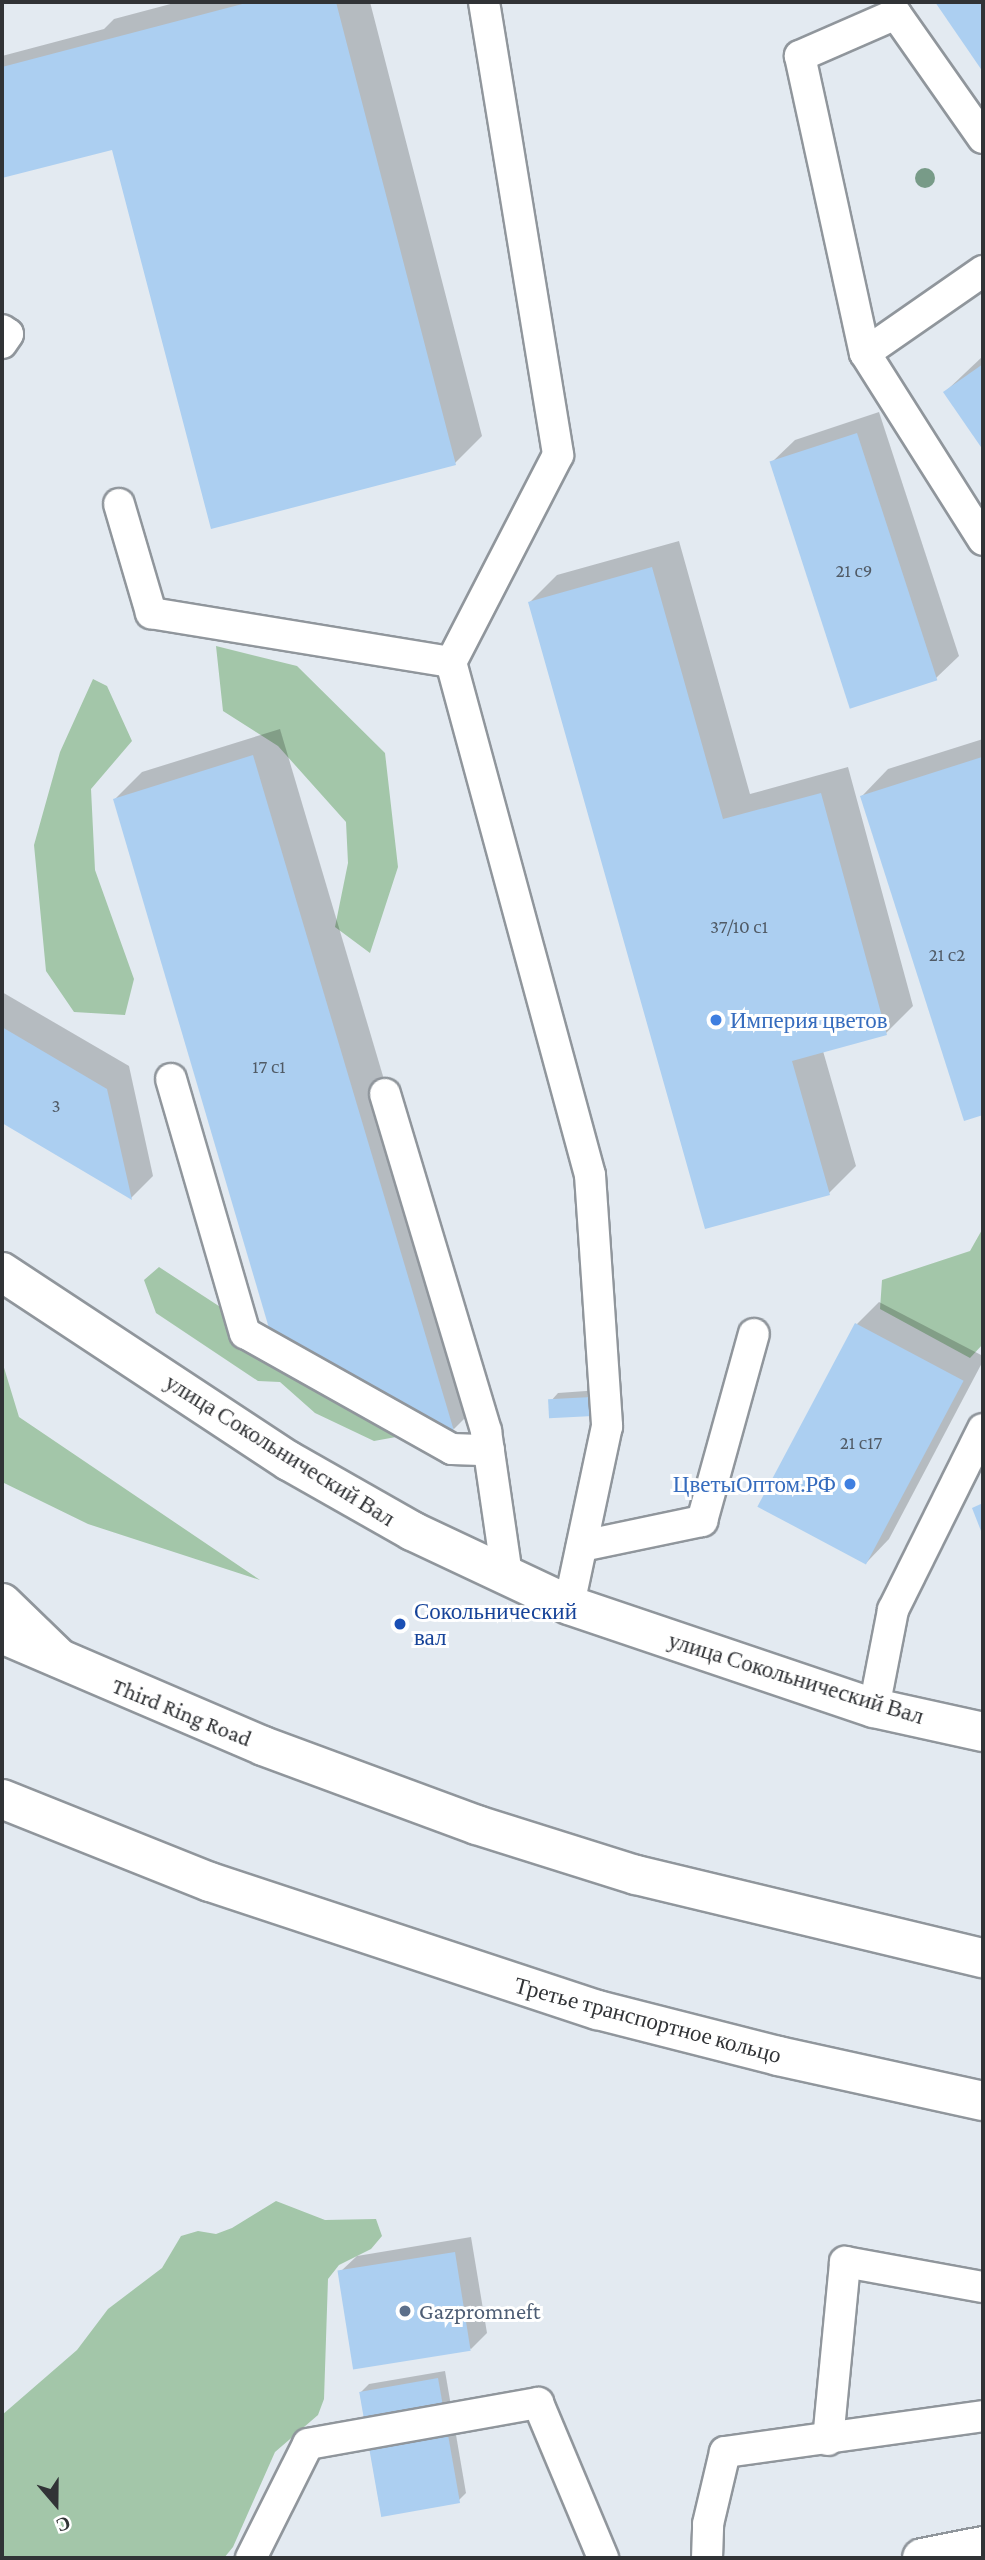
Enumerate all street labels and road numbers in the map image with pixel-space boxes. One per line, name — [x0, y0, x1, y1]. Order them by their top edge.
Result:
street label: улица Сокольнический Вал — [160, 1368, 400, 1532]
street label: улица Сокольнический Вал — [665, 1626, 927, 1730]
street label: Third Ring Road — [108, 1671, 256, 1753]
street label: Третье транспортное кольцо — [512, 1971, 784, 2069]

